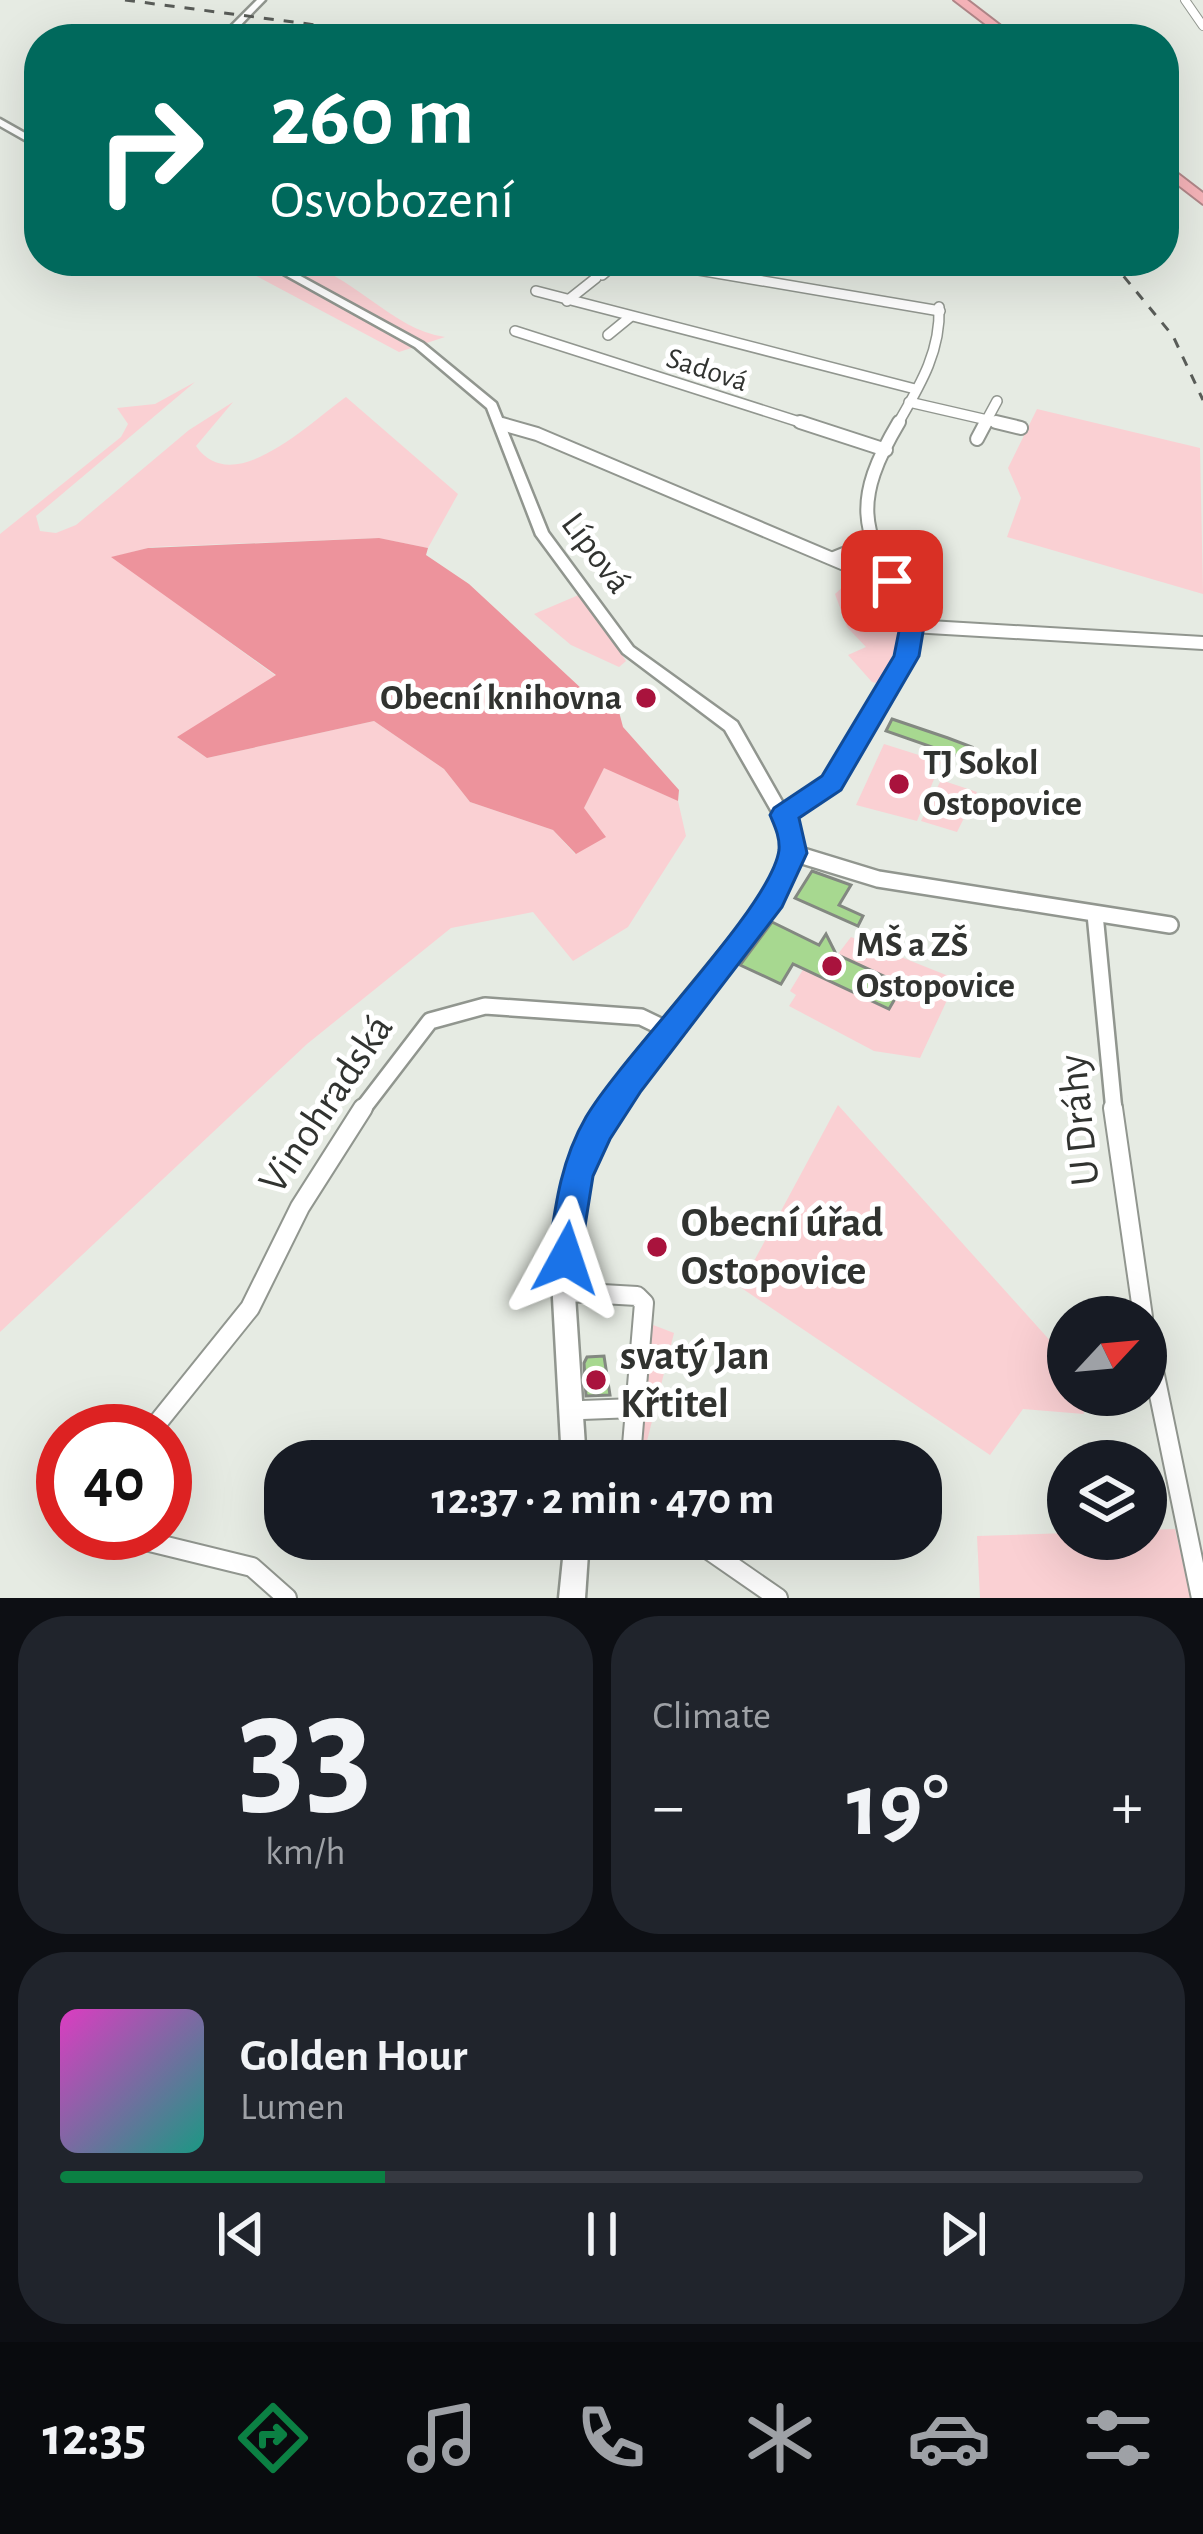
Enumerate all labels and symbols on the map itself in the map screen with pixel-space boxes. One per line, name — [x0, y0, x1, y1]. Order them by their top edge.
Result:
street label: Sadová — [663, 343, 751, 397]
street label: Lípová — [554, 506, 638, 600]
pin — [841, 530, 943, 632]
place label: Obecní knihovna — [380, 680, 622, 716]
marker: Obecní knihovna — [633, 685, 659, 711]
place label: TJ Sokol Ostopovice — [923, 745, 1082, 822]
marker: TJ Sokol Ostopovice — [886, 771, 912, 797]
place label: MŠ a ZŠ Ostopovice — [856, 924, 1015, 1004]
marker: MŠ a ZŠ Ostopovice — [819, 953, 845, 979]
street label: Vinohradská — [251, 1007, 401, 1201]
street label: U Dráhy — [1051, 1052, 1107, 1188]
position arrow — [503, 1195, 629, 1321]
place label: Obecní úřad Ostopovice — [681, 1202, 883, 1292]
marker: Obecní úřad Ostopovice — [644, 1234, 670, 1260]
north arrow — [1047, 1296, 1167, 1416]
place label: svatý Jan Křtitel — [620, 1335, 769, 1425]
marker: svatý Jan Křtitel — [583, 1367, 609, 1393]
speed limit sign: 40 — [36, 1404, 192, 1560]

